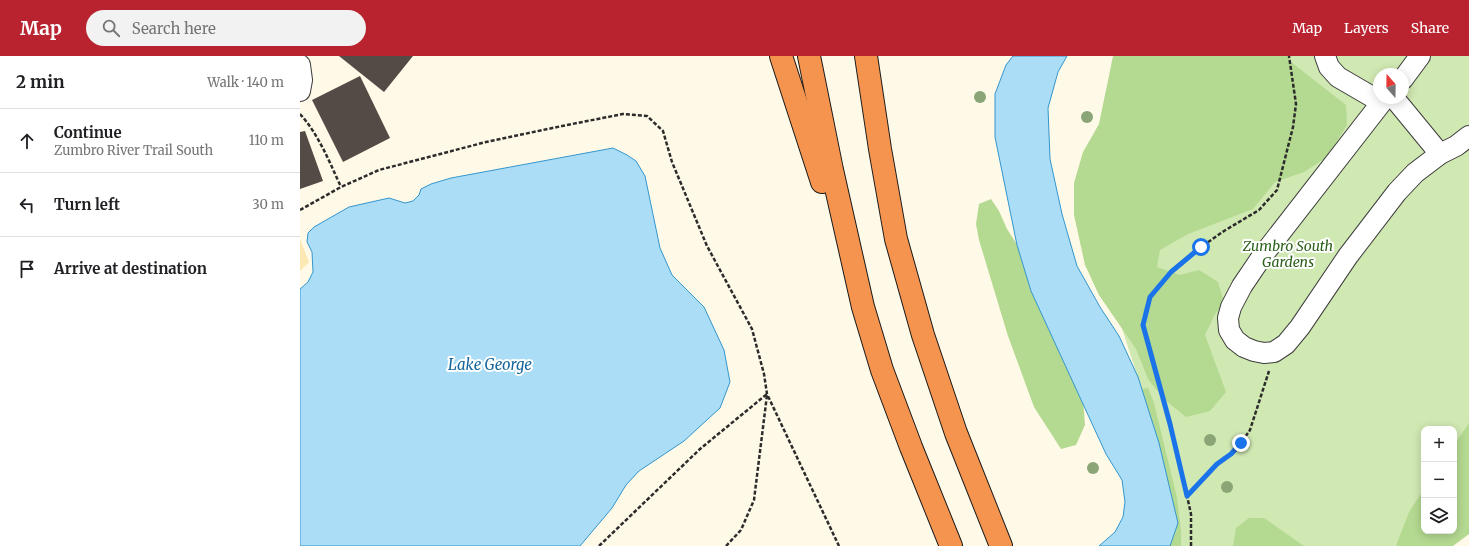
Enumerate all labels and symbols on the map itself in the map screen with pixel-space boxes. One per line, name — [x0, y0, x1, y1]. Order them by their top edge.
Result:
north arrow — [1373, 68, 1409, 104]
park label: Zumbro South Gardens — [1242, 237, 1333, 271]
route start — [1192, 238, 1210, 256]
water label: Lake George — [448, 355, 532, 374]
route end — [1232, 434, 1250, 452]

